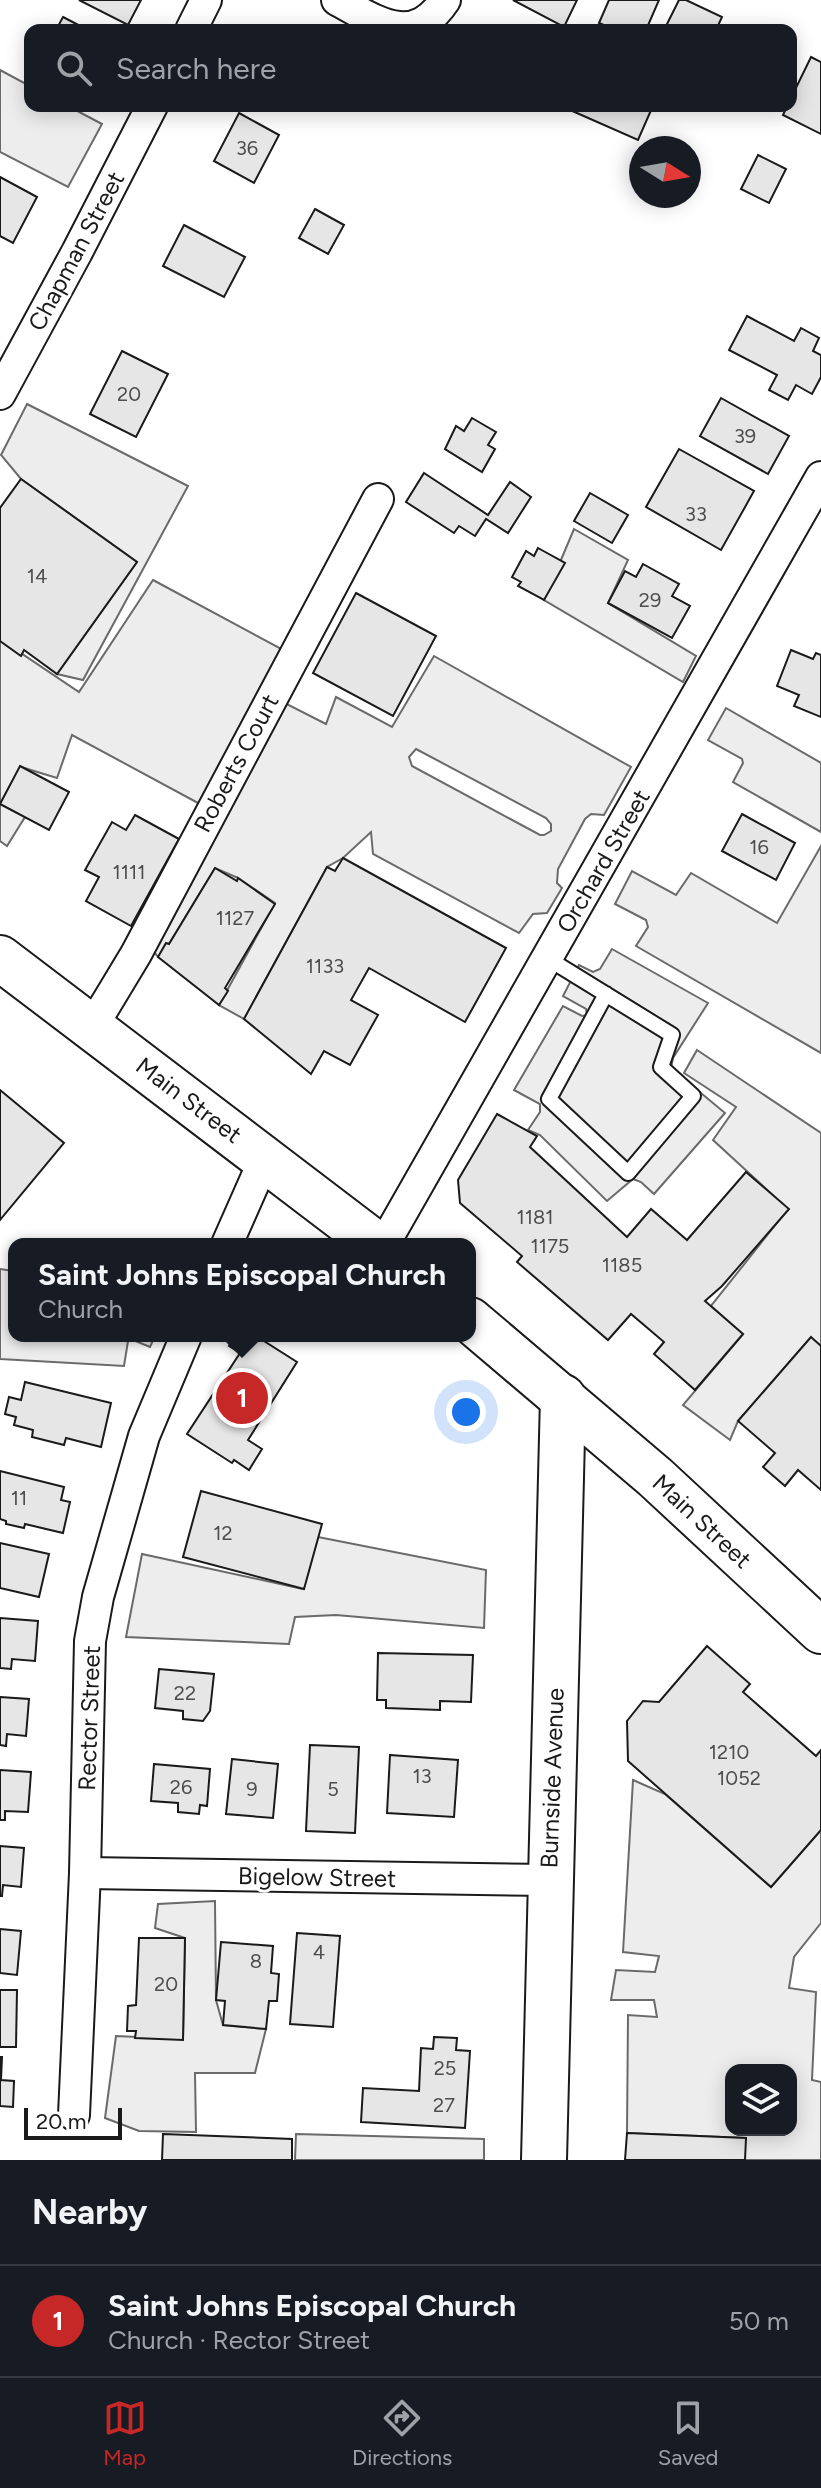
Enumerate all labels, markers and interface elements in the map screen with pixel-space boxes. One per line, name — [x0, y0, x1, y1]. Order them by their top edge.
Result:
search box — [24, 24, 797, 112]
icon: search — [52, 46, 96, 90]
text: Search here — [116, 50, 276, 87]
house number: 36 — [236, 136, 258, 160]
north arrow — [629, 136, 701, 208]
street label: Chapman Street — [22, 166, 130, 336]
house number: 20 — [117, 382, 141, 406]
house number: 39 — [734, 424, 756, 448]
house number: 33 — [685, 502, 707, 526]
house number: 14 — [27, 564, 47, 588]
house number: 29 — [639, 588, 661, 612]
street label: Roberts Court — [187, 689, 285, 837]
street label: Orchard Street — [550, 784, 656, 938]
house number: 16 — [749, 835, 769, 859]
house number: 1111 — [112, 860, 146, 884]
house number: 1127 — [216, 906, 254, 930]
house number: 1133 — [306, 954, 344, 978]
street label: Main Street — [131, 1051, 247, 1149]
house number: 1181 — [516, 1205, 554, 1229]
house number: 1175 — [531, 1234, 569, 1258]
popup — [8, 1238, 476, 1342]
house number: 1185 — [602, 1253, 642, 1277]
text: Saint Johns Episcopal Church — [38, 1256, 446, 1293]
text: Church — [38, 1293, 123, 1325]
pin: 1 — [216, 1368, 268, 1428]
your location — [446, 1392, 486, 1432]
street label: Main Street — [647, 1468, 757, 1574]
house number: 11 — [11, 1486, 27, 1510]
house number: 12 — [213, 1521, 233, 1545]
street label: Rector Street — [72, 1645, 106, 1791]
house number: 22 — [174, 1681, 196, 1705]
street label: Burnside Avenue — [534, 1687, 570, 1869]
house number: 1210 — [709, 1740, 749, 1764]
house number: 13 — [412, 1764, 432, 1788]
house number: 1052 — [717, 1766, 761, 1790]
house number: 26 — [170, 1775, 192, 1799]
house number: 9 — [246, 1777, 258, 1801]
house number: 5 — [327, 1777, 339, 1801]
street label: Bigelow Street — [238, 1861, 396, 1893]
house number: 4 — [313, 1940, 325, 1964]
house number: 8 — [250, 1949, 262, 1973]
house number: 20 — [154, 1972, 178, 1996]
house number: 25 — [434, 2056, 456, 2080]
map controls — [725, 2064, 797, 2136]
button: layers — [725, 2064, 797, 2136]
house number: 27 — [433, 2093, 455, 2117]
scale bar — [24, 2104, 122, 2140]
text: 20 m — [36, 2108, 87, 2135]
text: Nearby — [32, 2192, 147, 2233]
text: Saint Johns Episcopal Church — [108, 2287, 516, 2324]
text: 1 — [53, 2305, 63, 2337]
text: 50 m — [729, 2305, 789, 2337]
text: Church · Rector Street — [108, 2324, 370, 2356]
tab: Map — [103, 2396, 147, 2471]
tab: Directions — [352, 2396, 452, 2471]
tab: Saved — [658, 2396, 718, 2471]

